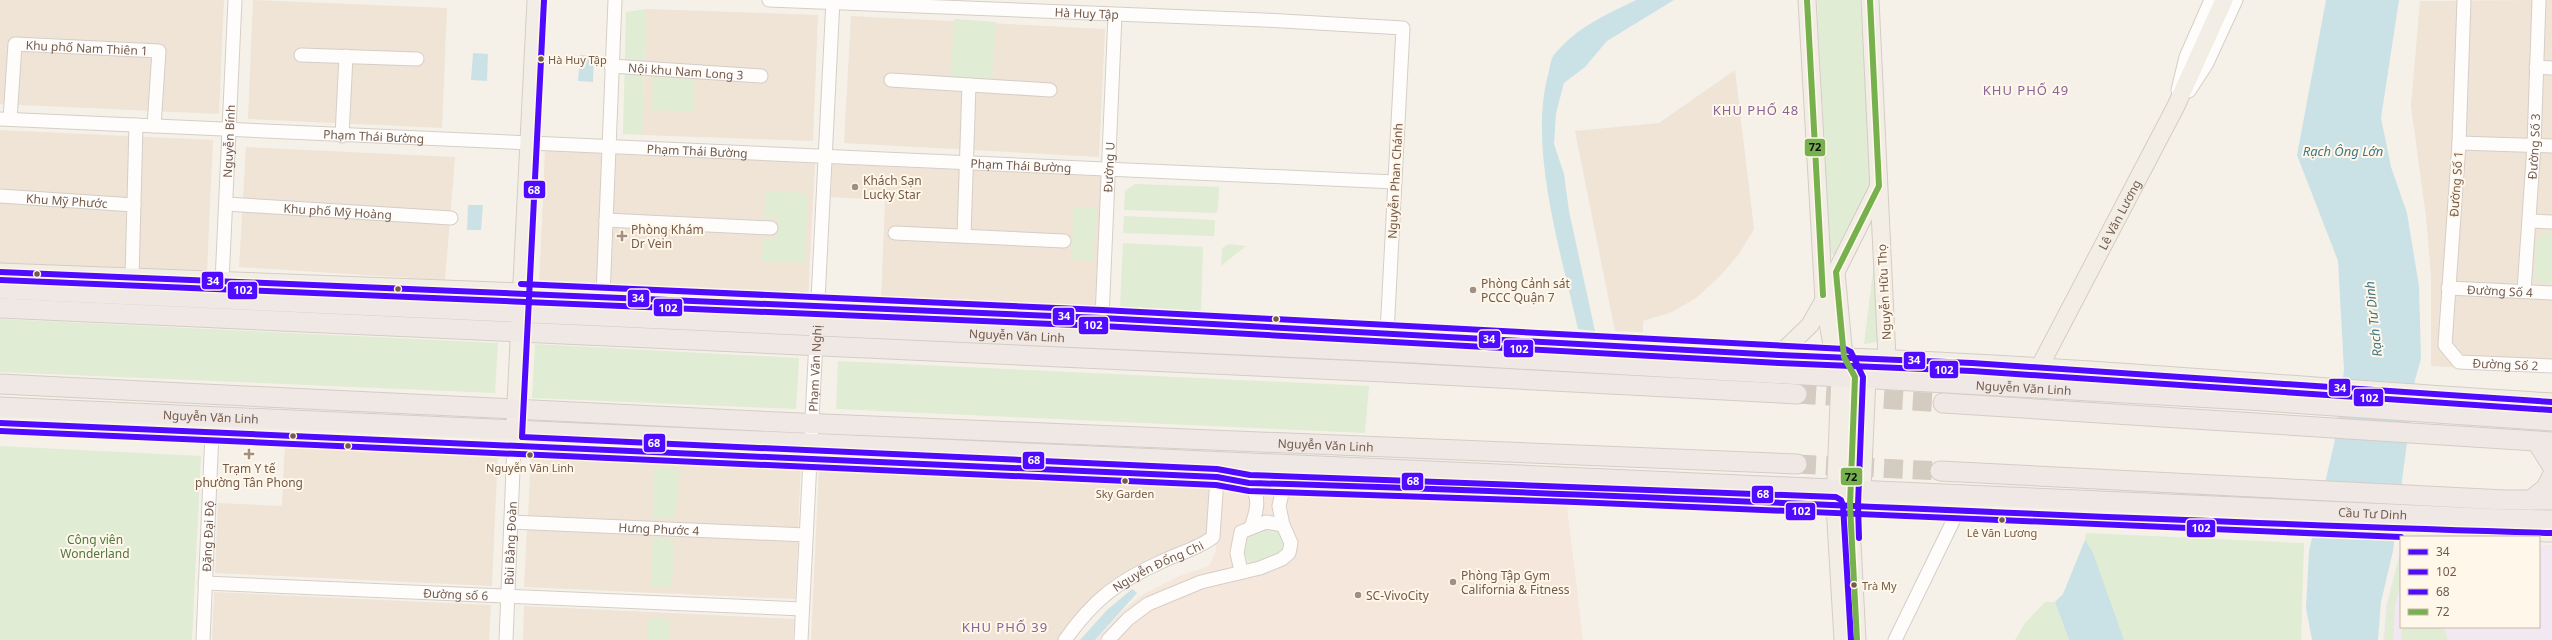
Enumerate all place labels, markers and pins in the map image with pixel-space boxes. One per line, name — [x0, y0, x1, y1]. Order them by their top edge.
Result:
place label: Hà Huy Tập — [548, 52, 607, 67]
marker: Hà Huy Tập — [536, 54, 546, 64]
place label: Khách Sạn Lucky Star — [863, 172, 922, 203]
marker: Khách Sạn Lucky Star — [850, 182, 860, 192]
place label: Phòng Khám Dr Vein — [631, 221, 704, 252]
marker: Phòng Khám Dr Vein — [616, 230, 628, 242]
unlabelled marker — [32, 269, 42, 279]
place label: Phòng Cảnh sát PCCC Quận 7 — [1481, 275, 1571, 306]
unlabelled marker — [393, 284, 403, 294]
marker: Phòng Cảnh sát PCCC Quận 7 — [1468, 285, 1478, 295]
unlabelled marker — [1271, 314, 1281, 324]
unlabelled marker — [288, 431, 298, 441]
unlabelled marker — [343, 441, 353, 451]
marker: Trạm Y tế phường Tân Phong — [243, 448, 255, 460]
marker: Nguyễn Văn Linh — [525, 450, 535, 460]
place label: Trạm Y tế phường Tân Phong — [195, 460, 303, 491]
place label: Nguyễn Văn Linh — [486, 460, 574, 475]
marker: Sky Garden — [1120, 476, 1130, 486]
place label: Sky Garden — [1096, 486, 1154, 501]
marker: Lê Văn Lương — [1997, 515, 2007, 525]
place label: Lê Văn Lương — [1967, 525, 2037, 540]
place label: Phòng Tập Gym California & Fitness — [1461, 567, 1570, 598]
marker: Phòng Tập Gym California & Fitness — [1448, 577, 1458, 587]
place label: Trà My — [1862, 578, 1897, 593]
marker: Trà My — [1849, 580, 1859, 590]
place label: SC-VivoCity — [1366, 587, 1430, 604]
marker: SC-VivoCity — [1353, 590, 1363, 600]

